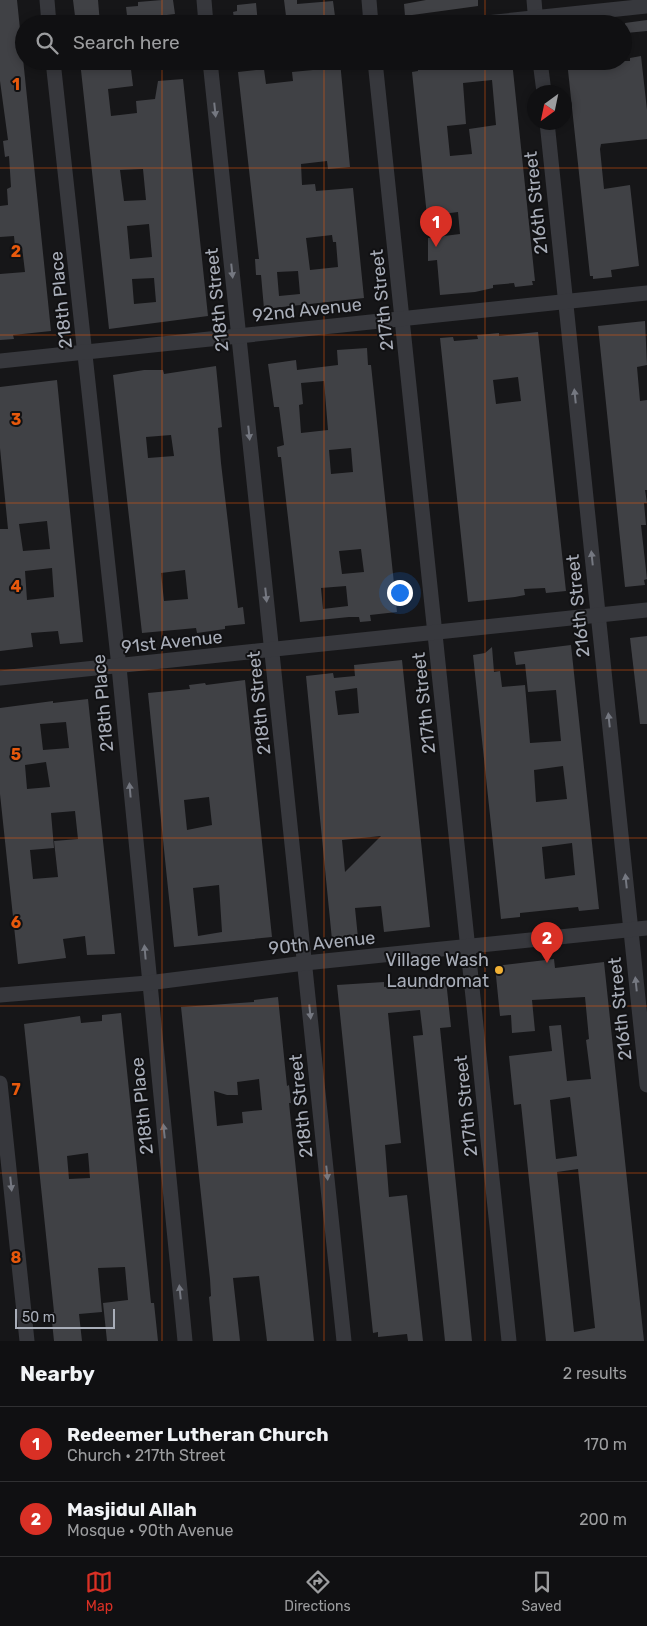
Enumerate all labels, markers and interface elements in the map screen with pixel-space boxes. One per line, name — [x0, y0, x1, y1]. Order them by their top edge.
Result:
search box — [15, 15, 632, 70]
icon: search — [33, 29, 61, 57]
text: Search here — [73, 31, 180, 54]
text: 1 — [12, 75, 20, 94]
north arrow — [527, 85, 572, 130]
one-way arrow — [211, 102, 219, 118]
street label: 216th Street — [520, 150, 552, 256]
pin: 1 — [420, 206, 452, 247]
text: 2 — [11, 242, 21, 261]
street label: 218th Street — [201, 247, 233, 353]
street label: 217th Street — [366, 248, 398, 352]
street label: 218th Place — [45, 250, 77, 350]
one-way arrow — [229, 264, 237, 280]
street label: 92nd Avenue — [251, 293, 363, 327]
one-way arrow — [571, 388, 579, 404]
text: 3 — [11, 410, 21, 429]
one-way arrow — [245, 425, 253, 441]
one-way arrow — [588, 550, 596, 566]
street label: 216th Street — [562, 553, 594, 659]
text: 4 — [11, 577, 22, 596]
your location — [387, 580, 413, 606]
one-way arrow — [262, 587, 270, 603]
street label: 91st Avenue — [120, 626, 224, 658]
street label: 218th Street — [243, 650, 275, 756]
street label: 217th Street — [408, 651, 440, 755]
street label: 218th Place — [88, 653, 118, 753]
one-way arrow — [605, 711, 613, 727]
text: 5 — [11, 745, 21, 764]
one-way arrow — [126, 782, 134, 798]
one-way arrow — [622, 873, 630, 889]
text: 6 — [11, 913, 21, 932]
pin: 2 — [531, 922, 563, 963]
street label: 90th Avenue — [268, 926, 376, 960]
one-way arrow — [141, 944, 149, 960]
place label: Village Wash Laundromat — [385, 949, 489, 992]
street label: 216th Street — [604, 956, 636, 1062]
marker: Village Wash Laundromat — [493, 964, 505, 976]
one-way arrow — [632, 976, 640, 992]
one-way arrow — [306, 1004, 314, 1020]
street label: 218th Street — [285, 1053, 317, 1159]
street label: 217th Street — [450, 1054, 482, 1158]
street label: 218th Place — [126, 1056, 158, 1156]
text: 7 — [11, 1080, 21, 1099]
one-way arrow — [160, 1123, 168, 1139]
one-way arrow — [323, 1166, 331, 1182]
one-way arrow — [7, 1176, 15, 1192]
text: 8 — [11, 1248, 22, 1267]
one-way arrow — [176, 1284, 184, 1300]
scale bar — [15, 1306, 115, 1329]
text: 50 m — [22, 1309, 55, 1326]
text: Nearby — [20, 1361, 95, 1386]
text: 2 results — [563, 1364, 627, 1383]
text: Redeemer Lutheran Church — [67, 1423, 329, 1446]
text: 1 — [32, 1435, 40, 1454]
text: 170 m — [584, 1435, 627, 1454]
text: Church · 217th Street — [67, 1446, 225, 1465]
text: Masjidul Allah — [67, 1498, 197, 1521]
text: 2 — [31, 1510, 41, 1529]
text: 200 m — [579, 1510, 627, 1529]
text: Mosque · 90th Avenue — [67, 1521, 233, 1540]
tab: Map — [85, 1568, 113, 1615]
tab: Directions — [284, 1568, 351, 1615]
tab: Saved — [522, 1568, 562, 1615]

